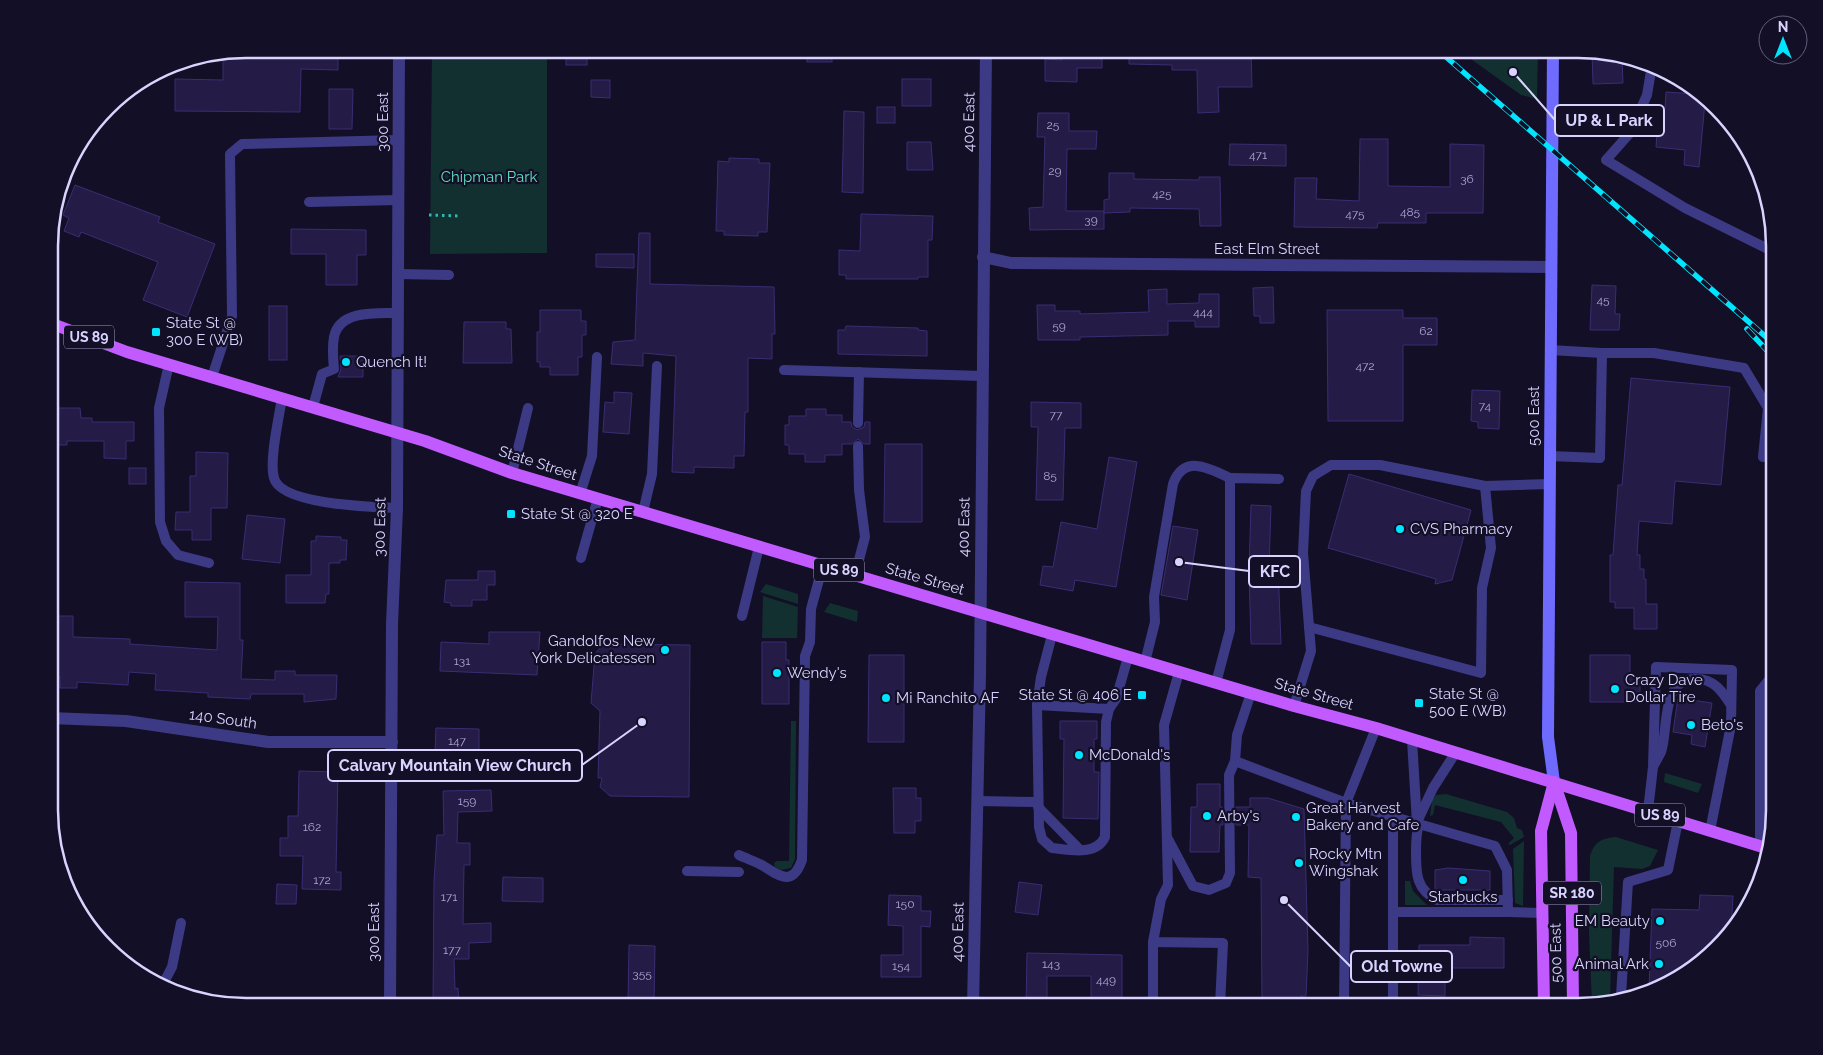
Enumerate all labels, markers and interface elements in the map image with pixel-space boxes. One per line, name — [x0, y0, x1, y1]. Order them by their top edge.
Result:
north arrow — [1758, 15, 1808, 65]
text: N — [1778, 19, 1788, 35]
street label: 300 East — [374, 92, 392, 152]
street label: 400 East — [959, 92, 979, 152]
callout: UP & L Park — [1555, 105, 1664, 136]
text: UP & L Park — [1565, 111, 1653, 130]
house number: 25 — [1047, 118, 1060, 132]
house number: 471 — [1249, 148, 1267, 162]
house number: 29 — [1048, 164, 1062, 178]
park label: Chipman Park — [441, 168, 537, 186]
house number: 36 — [1460, 172, 1474, 186]
house number: 425 — [1152, 187, 1172, 201]
house number: 485 — [1400, 205, 1421, 219]
house number: 475 — [1345, 207, 1365, 221]
house number: 39 — [1084, 213, 1098, 227]
street label: East Elm Street — [1214, 240, 1320, 258]
house number: 45 — [1596, 293, 1610, 307]
house number: 444 — [1193, 305, 1213, 319]
place label: State St @ 300 E (WB) — [166, 314, 243, 349]
house number: 59 — [1052, 319, 1066, 333]
house number: 62 — [1419, 324, 1433, 338]
road number: US 89 — [64, 326, 114, 348]
marker: State St @ 300 E (WB) — [150, 326, 162, 338]
place label: Quench It! — [356, 353, 427, 371]
marker: Quench It! — [340, 356, 352, 368]
house number: 472 — [1355, 359, 1375, 373]
street label: 500 East — [1525, 386, 1543, 446]
house number: 74 — [1479, 399, 1492, 413]
house number: 77 — [1050, 408, 1063, 422]
street label: State Street — [497, 442, 579, 484]
house number: 85 — [1043, 469, 1057, 483]
street label: 300 East — [370, 497, 390, 557]
street label: 400 East — [954, 497, 974, 557]
place label: State St @ 320 E — [521, 505, 633, 523]
marker: State St @ 320 E — [505, 508, 517, 520]
place label: CVS Pharmacy — [1410, 520, 1513, 538]
marker: CVS Pharmacy — [1394, 523, 1406, 535]
callout: KFC — [1249, 556, 1300, 587]
road number: US 89 — [814, 558, 864, 582]
street label: State Street — [883, 559, 967, 599]
text: KFC — [1260, 562, 1290, 581]
place label: Gandolfos New York Delicatessen — [532, 632, 655, 667]
marker: Gandolfos New York Delicatessen — [659, 644, 671, 656]
house number: 131 — [454, 654, 470, 668]
place label: Wendy's — [787, 664, 847, 682]
marker: Wendy's — [771, 667, 783, 679]
place label: Crazy Dave Dollar Tire — [1625, 671, 1703, 706]
street label: State Street — [1272, 674, 1356, 714]
marker: Crazy Dave Dollar Tire — [1609, 683, 1621, 695]
place label: State St @ 500 E (WB) — [1429, 685, 1506, 720]
place label: State St @ 406 E — [1019, 686, 1132, 704]
place label: Mi Ranchito AF — [896, 689, 999, 707]
marker: State St @ 406 E — [1136, 689, 1148, 701]
marker: Mi Ranchito AF — [880, 692, 892, 704]
marker: State St @ 500 E (WB) — [1413, 697, 1425, 709]
street label: 140 South — [188, 705, 258, 733]
place label: Beto's — [1701, 716, 1743, 734]
marker: Beto's — [1685, 719, 1697, 731]
house number: 147 — [448, 734, 467, 748]
place label: McDonald's — [1089, 746, 1170, 764]
marker: McDonald's — [1073, 749, 1085, 761]
callout: Calvary Mountain View Church — [328, 750, 582, 781]
text: Calvary Mountain View Church — [339, 756, 571, 775]
house number: 159 — [458, 794, 476, 808]
place label: Great Harvest Bakery and Cafe — [1306, 799, 1420, 834]
road number: US 89 — [1635, 804, 1685, 826]
place label: Arby's — [1217, 807, 1260, 825]
marker: Arby's — [1201, 810, 1213, 822]
marker: Great Harvest Bakery and Cafe — [1290, 811, 1302, 823]
house number: 162 — [303, 820, 321, 834]
place label: Rocky Mtn Wingshak — [1309, 845, 1382, 880]
marker: Rocky Mtn Wingshak — [1293, 857, 1305, 869]
house number: 172 — [313, 873, 331, 887]
marker: Starbucks — [1457, 874, 1469, 886]
road number: SR 180 — [1543, 881, 1601, 904]
place label: Starbucks — [1428, 888, 1498, 906]
house number: 171 — [441, 890, 457, 904]
house number: 150 — [895, 897, 915, 911]
street label: 300 East — [365, 902, 383, 962]
street label: 400 East — [948, 902, 968, 962]
place label: EM Beauty — [1575, 912, 1650, 930]
marker: EM Beauty — [1654, 915, 1666, 927]
street label: 500 East — [1546, 923, 1566, 983]
house number: 506 — [1655, 936, 1677, 950]
house number: 177 — [443, 943, 462, 957]
callout: Old Towne — [1351, 951, 1452, 982]
place label: Animal Ark — [1575, 955, 1649, 973]
house number: 143 — [1042, 957, 1060, 971]
text: Old Towne — [1361, 957, 1443, 976]
marker: Animal Ark — [1653, 958, 1665, 970]
house number: 154 — [892, 959, 911, 973]
house number: 355 — [632, 967, 652, 981]
house number: 449 — [1096, 973, 1116, 987]

